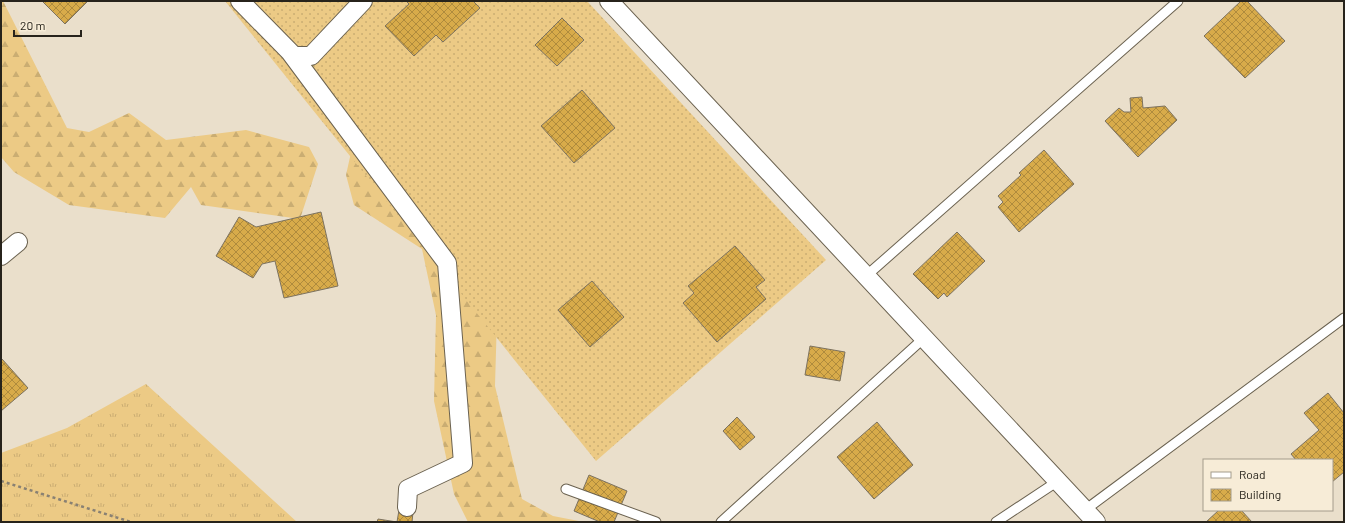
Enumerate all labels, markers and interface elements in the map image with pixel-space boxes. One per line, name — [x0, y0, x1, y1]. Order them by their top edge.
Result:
scale bar — [14, 12, 81, 38]
text: 20 m — [20, 18, 46, 32]
legend — [1203, 459, 1333, 511]
text: Road — [1239, 467, 1266, 481]
text: Building — [1239, 487, 1281, 501]

